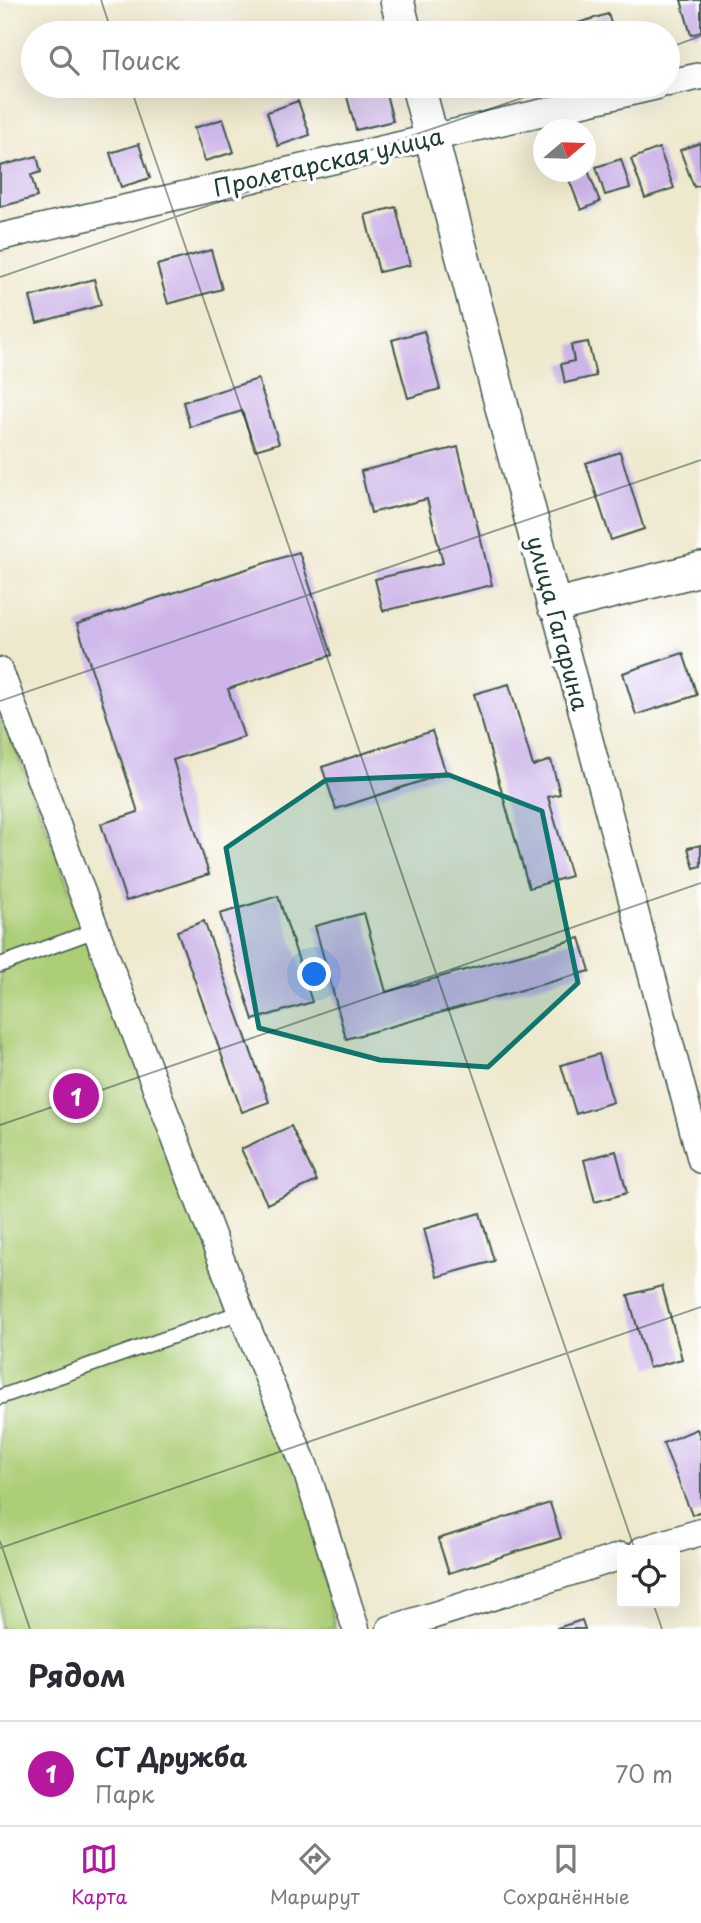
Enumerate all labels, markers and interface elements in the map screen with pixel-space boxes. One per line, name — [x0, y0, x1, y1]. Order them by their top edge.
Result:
search box — [21, 21, 680, 98]
text: Поиск — [101, 40, 180, 79]
icon: search — [45, 41, 83, 79]
street label: Пролетарская улица — [210, 117, 447, 204]
north arrow — [533, 119, 596, 182]
street label: улица Гагарина — [519, 532, 599, 715]
your location — [297, 957, 331, 991]
pin: 1 — [53, 1070, 99, 1122]
map controls — [617, 1545, 680, 1608]
button: locate — [617, 1545, 680, 1608]
text: Рядом — [28, 1652, 126, 1697]
text: СТ Дружба — [95, 1737, 247, 1776]
text: 1 — [46, 1756, 57, 1791]
text: 70 m — [615, 1756, 673, 1791]
text: Парк — [95, 1776, 154, 1811]
tab: Карта — [71, 1840, 127, 1910]
tab: Маршрут — [270, 1840, 360, 1910]
tab: Сохранённые — [503, 1840, 630, 1910]

